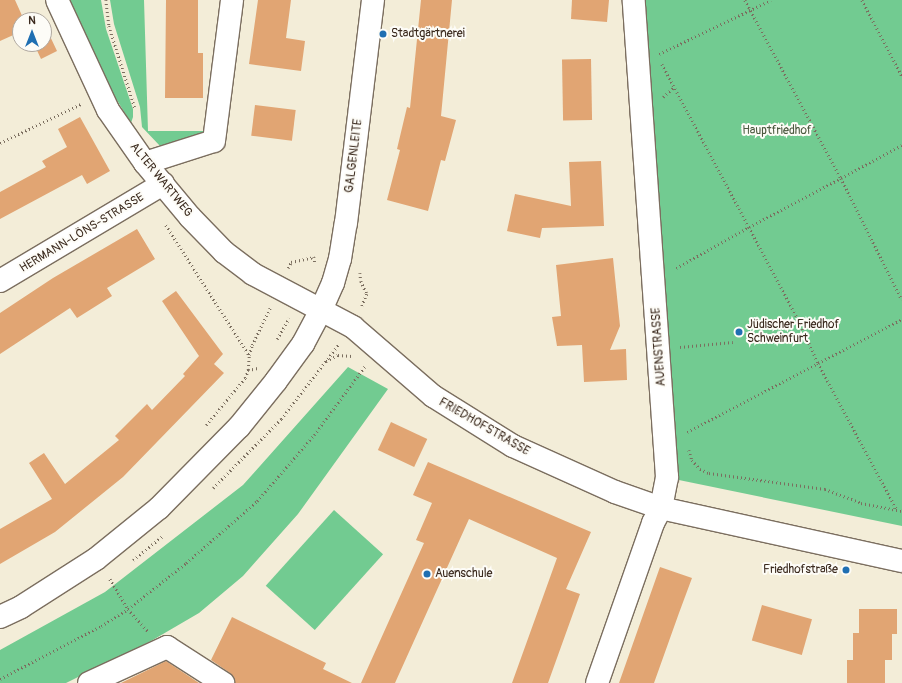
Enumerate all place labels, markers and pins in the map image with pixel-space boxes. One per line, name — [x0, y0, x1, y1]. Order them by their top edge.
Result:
place label: Stadtgärtnerei — [391, 27, 465, 41]
marker: Stadtgärtnerei — [378, 29, 388, 39]
place label: Jüdischer Friedhof Schweinfurt — [747, 318, 839, 346]
marker: Jüdischer Friedhof Schweinfurt — [734, 327, 744, 337]
place label: Friedhofstraße — [763, 563, 838, 577]
marker: Friedhofstraße — [841, 565, 851, 575]
place label: Auenschule — [435, 567, 492, 581]
marker: Auenschule — [422, 569, 432, 579]

